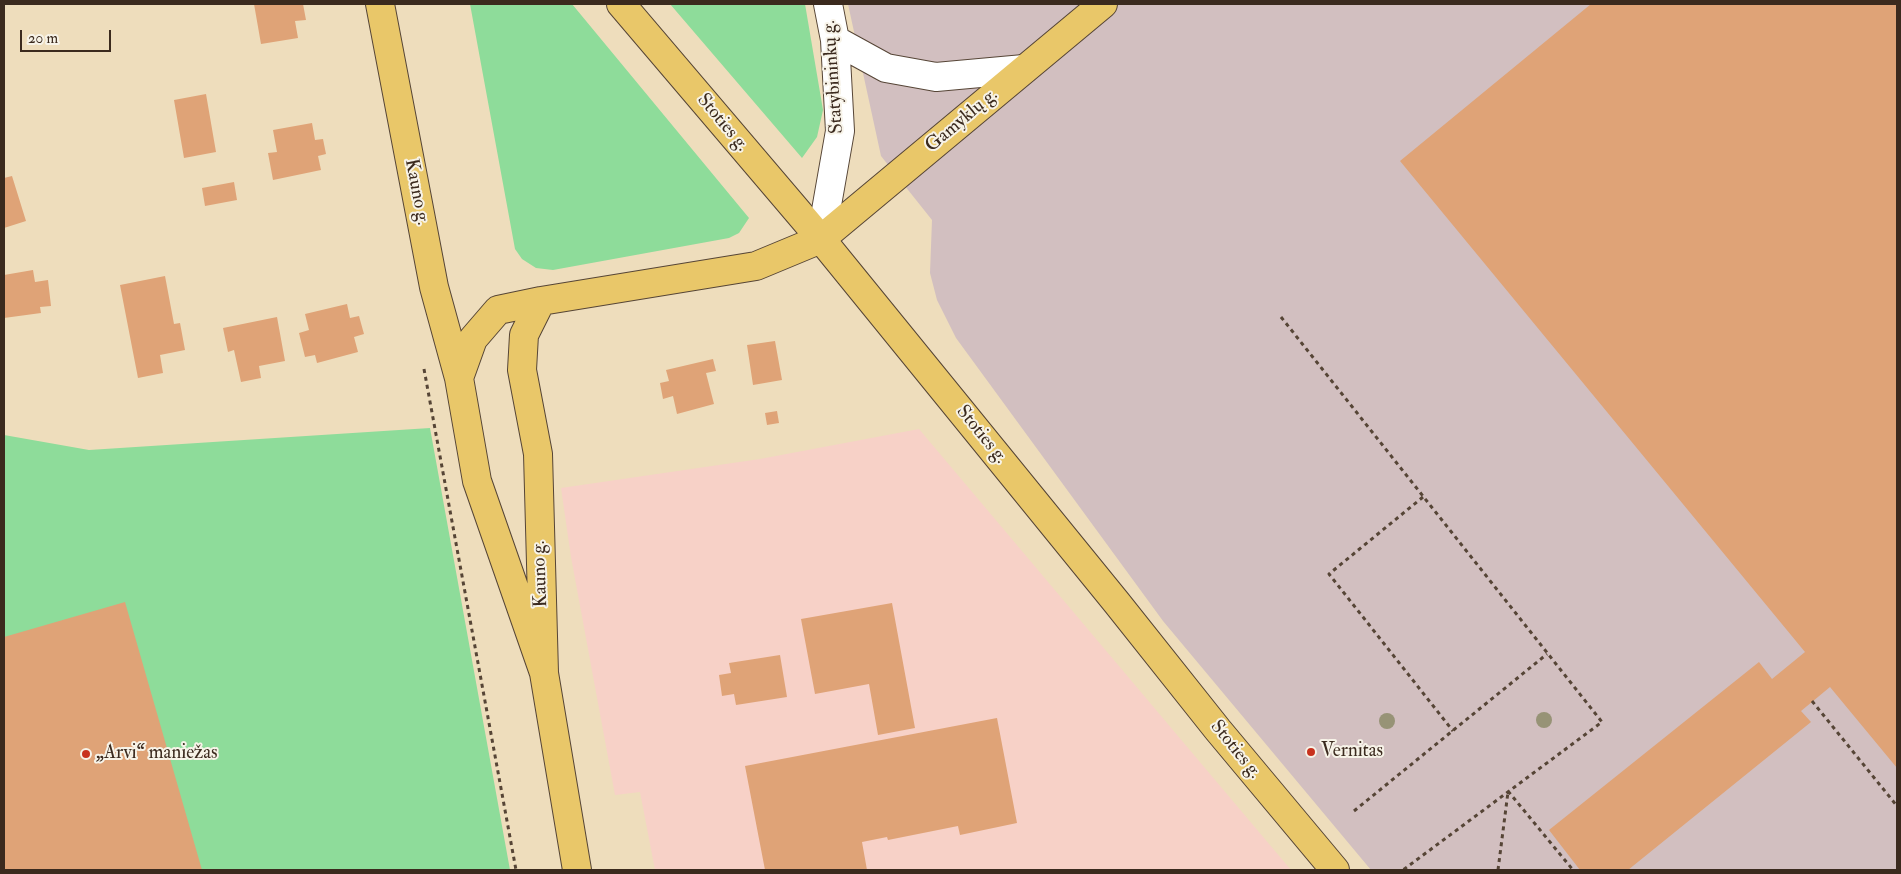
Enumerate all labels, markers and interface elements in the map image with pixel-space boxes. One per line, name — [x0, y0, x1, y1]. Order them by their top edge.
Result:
street label: Statybininkų g. — [819, 19, 849, 135]
scale bar — [22, 20, 114, 52]
text: 20 m — [28, 29, 58, 48]
street label: Gamyklų g. — [921, 84, 1003, 158]
street label: Stoties g. — [691, 90, 753, 156]
street label: Kauno g. — [398, 157, 434, 227]
street label: Stoties g. — [951, 401, 1011, 469]
street label: Kauno g. — [528, 540, 554, 608]
street label: Stoties g. — [1205, 716, 1265, 784]
place label: Vernitas — [1321, 741, 1383, 763]
place label: „Arvi“ maniežas — [96, 743, 218, 765]
marker: Vernitas — [1305, 746, 1317, 758]
marker: „Arvi“ maniežas — [80, 748, 92, 760]

